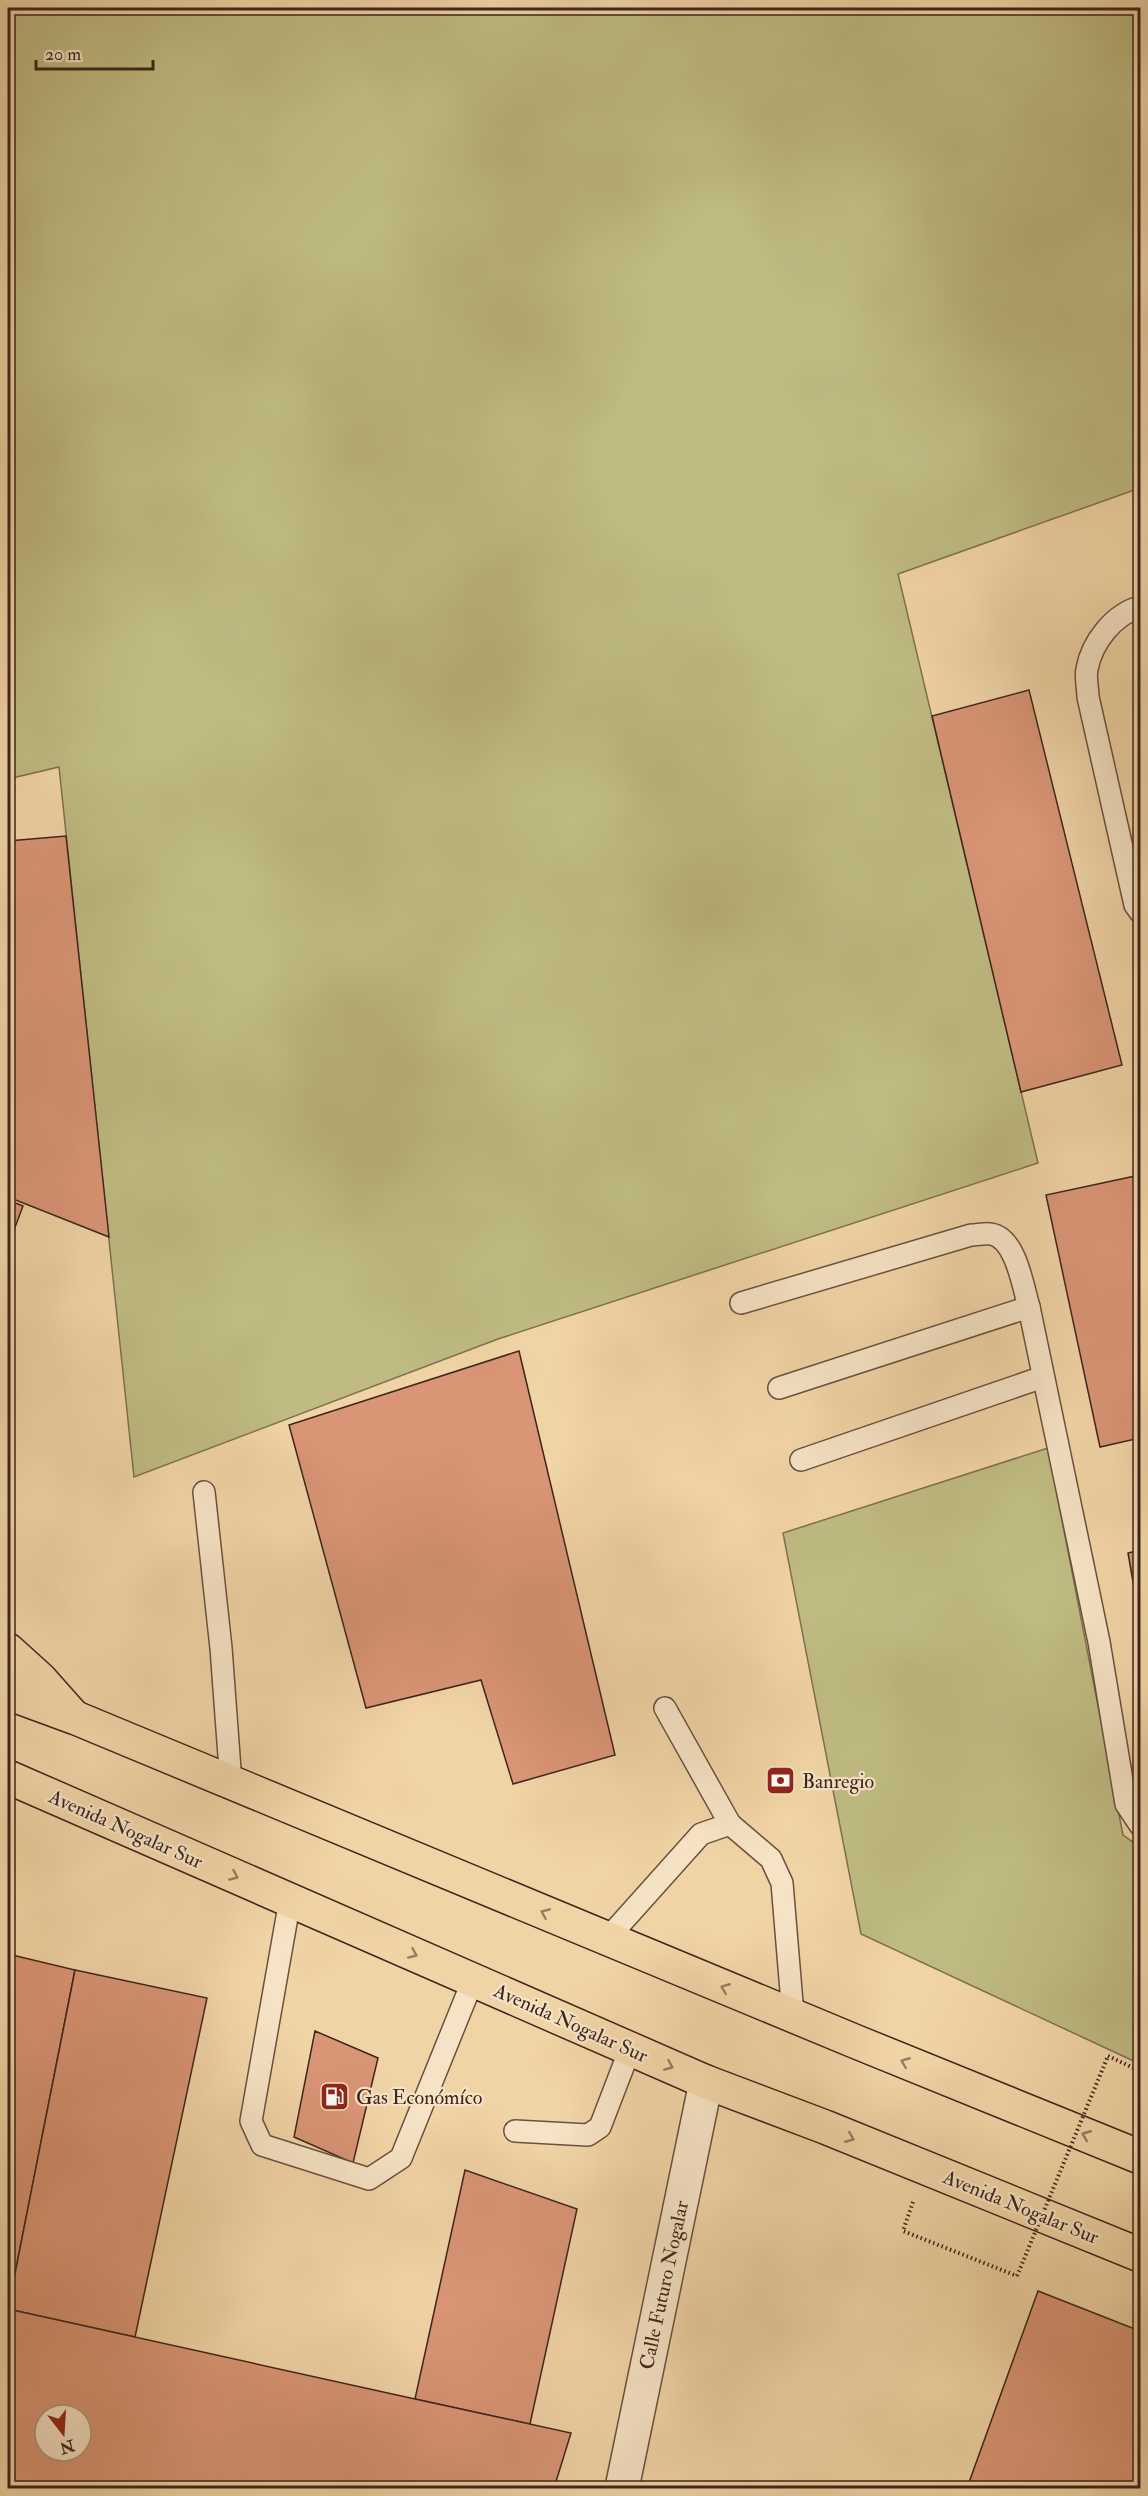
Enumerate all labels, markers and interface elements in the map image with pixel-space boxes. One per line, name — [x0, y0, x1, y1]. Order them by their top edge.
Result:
scale bar — [36, 33, 153, 71]
text: 20 m — [45, 43, 81, 66]
bank icon: Banregio — [765, 1765, 797, 1797]
place label: Banregio — [802, 1769, 874, 1794]
street label: Avenida Nogalar Sur — [44, 1783, 207, 1874]
one-way arrow — [228, 1869, 239, 1881]
one-way arrow — [540, 1908, 551, 1920]
one-way arrow — [407, 1947, 418, 1959]
street label: Avenida Nogalar Sur — [489, 1977, 652, 2068]
one-way arrow — [721, 1983, 732, 1995]
one-way arrow — [901, 2057, 912, 2069]
one-way arrow — [662, 2059, 673, 2071]
fuel station icon: Gas Económíco — [319, 2081, 351, 2113]
place label: Gas Económíco — [356, 2085, 482, 2110]
one-way arrow — [1082, 2130, 1093, 2142]
one-way arrow — [844, 2131, 855, 2143]
street label: Avenida Nogalar Sur — [939, 2164, 1103, 2250]
street label: Calle Futuro Nogalar — [634, 2198, 694, 2372]
north arrow — [33, 2403, 93, 2463]
text: N — [57, 2434, 78, 2458]

